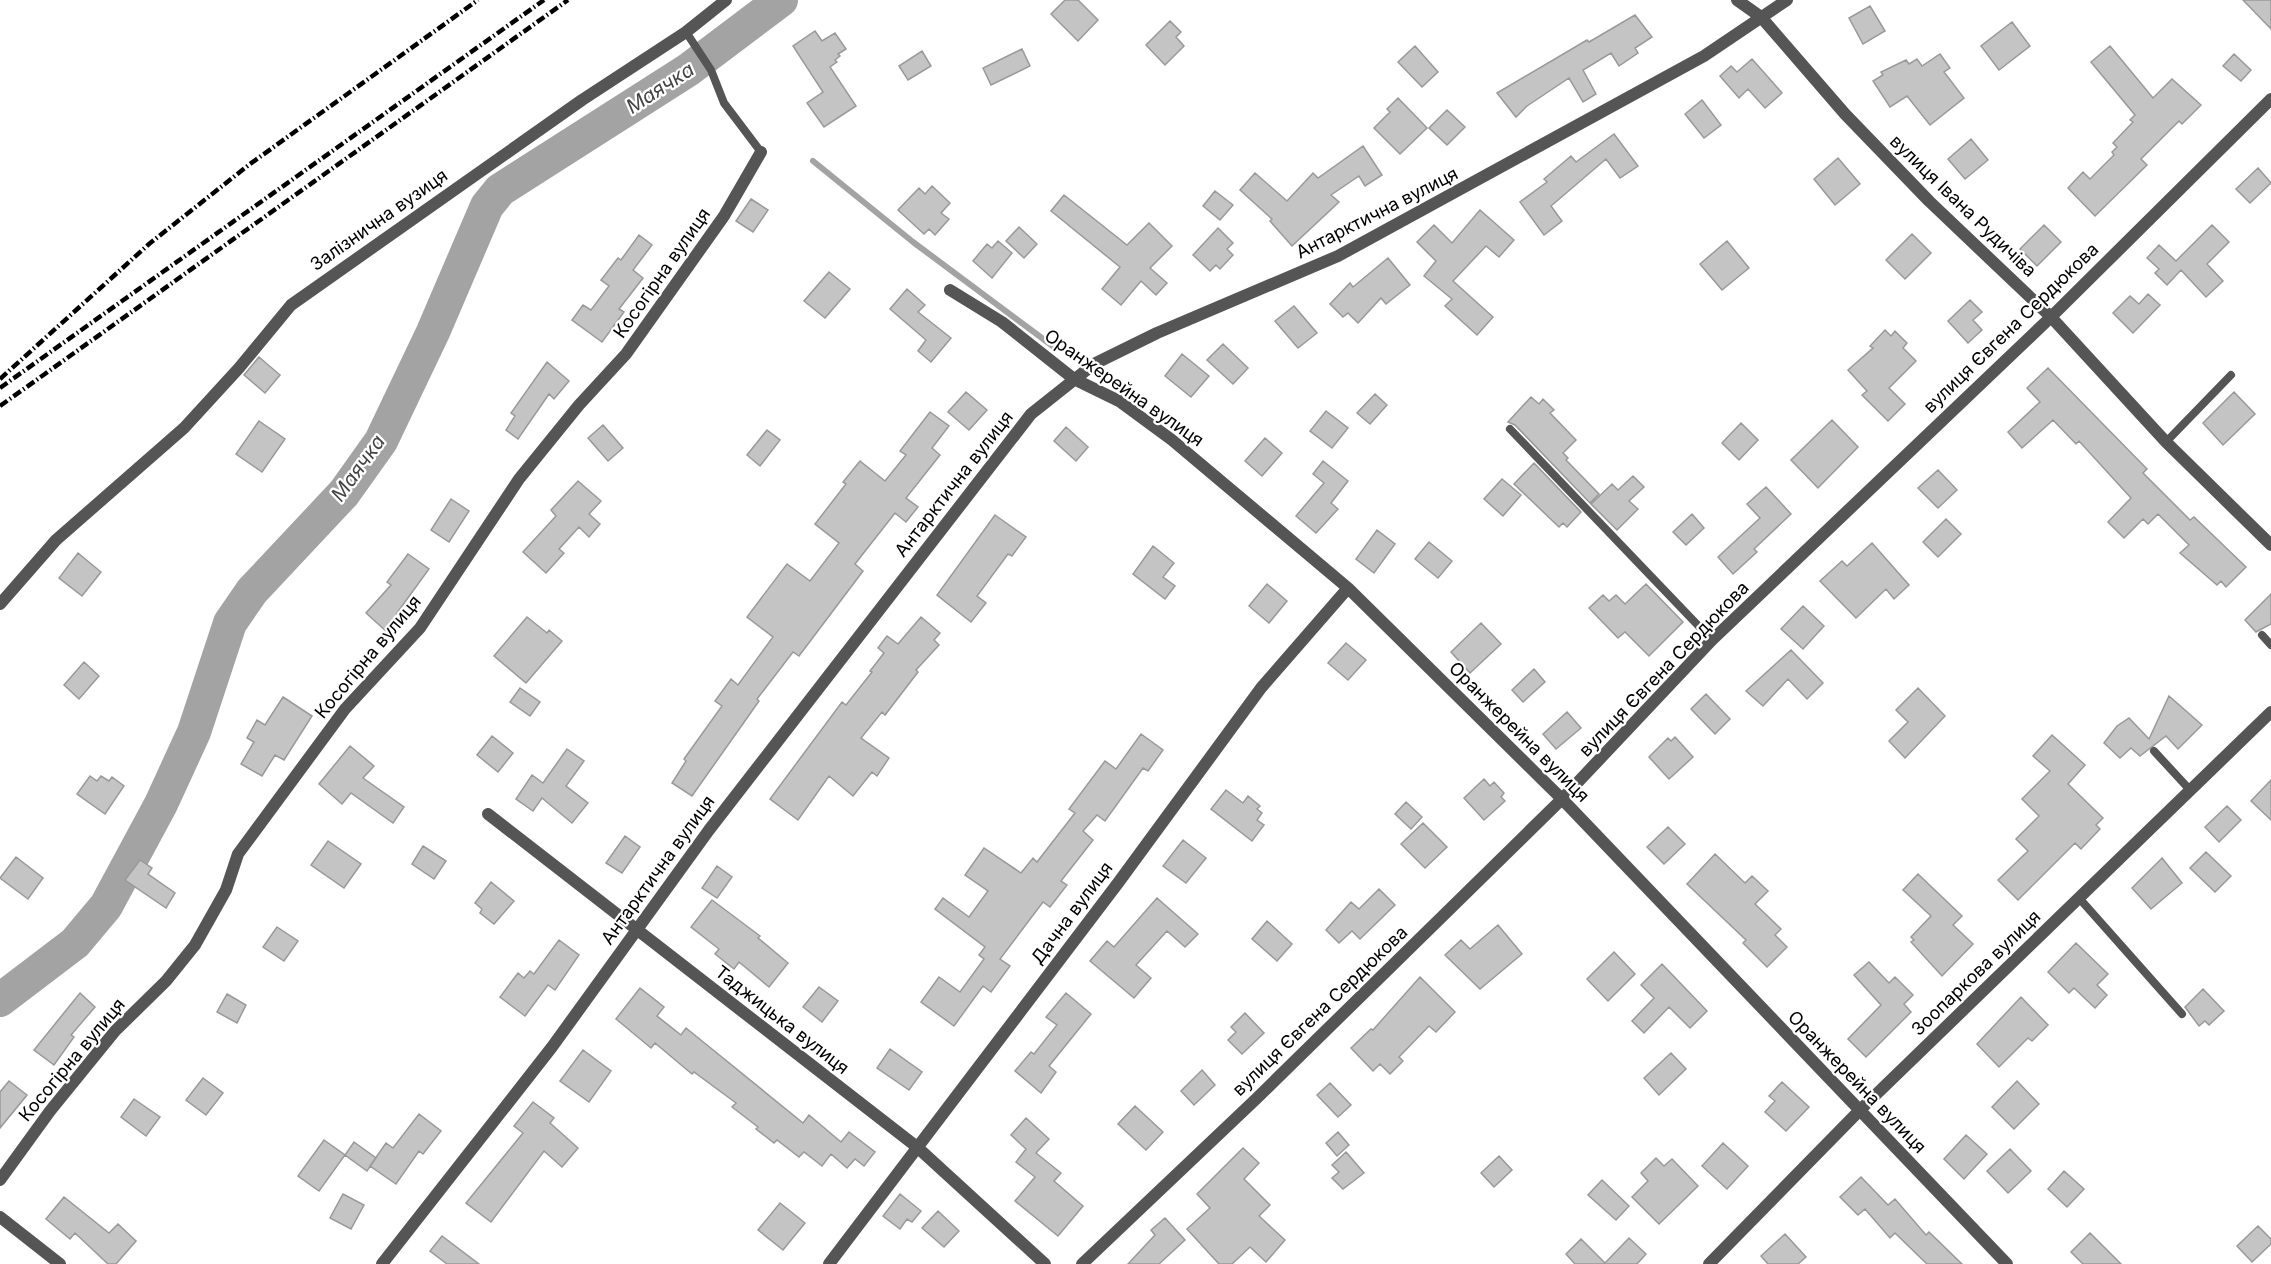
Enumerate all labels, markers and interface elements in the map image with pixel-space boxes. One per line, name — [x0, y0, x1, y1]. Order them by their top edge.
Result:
water label: Маячка — [622, 57, 698, 119]
street label: вулиця Івана Рудичіва — [1886, 130, 2041, 281]
street label: Антарктична вулиця — [1292, 163, 1461, 263]
street label: Залізнична вузиця — [306, 164, 451, 275]
street label: Косогірна вулиця — [609, 204, 714, 342]
street label: вулиця Євгена Сердюкова — [1919, 238, 2102, 417]
street label: Оранжерейна вулиця — [1041, 325, 1208, 451]
street label: Антарктична вулиця — [890, 407, 1017, 561]
water label: Маячка — [326, 430, 390, 506]
street label: вулиця Євгена Сердюкова — [1574, 577, 1753, 760]
street label: Косогірна вулиця — [310, 591, 425, 722]
street label: Оранжерейна вулиця — [1445, 657, 1594, 806]
street label: Антарктична вулиця — [596, 791, 719, 948]
street label: Дачна вулиця — [1026, 858, 1117, 968]
street label: Зоопаркова вулиця — [1907, 906, 2044, 1040]
street label: вулиця Євгена Сердюкова — [1228, 921, 1411, 1100]
street label: Таджицька вулиця — [711, 961, 853, 1078]
street label: Косогірна вулиця — [14, 994, 129, 1125]
street label: Оранжерейна вулиця — [1784, 1006, 1931, 1157]

